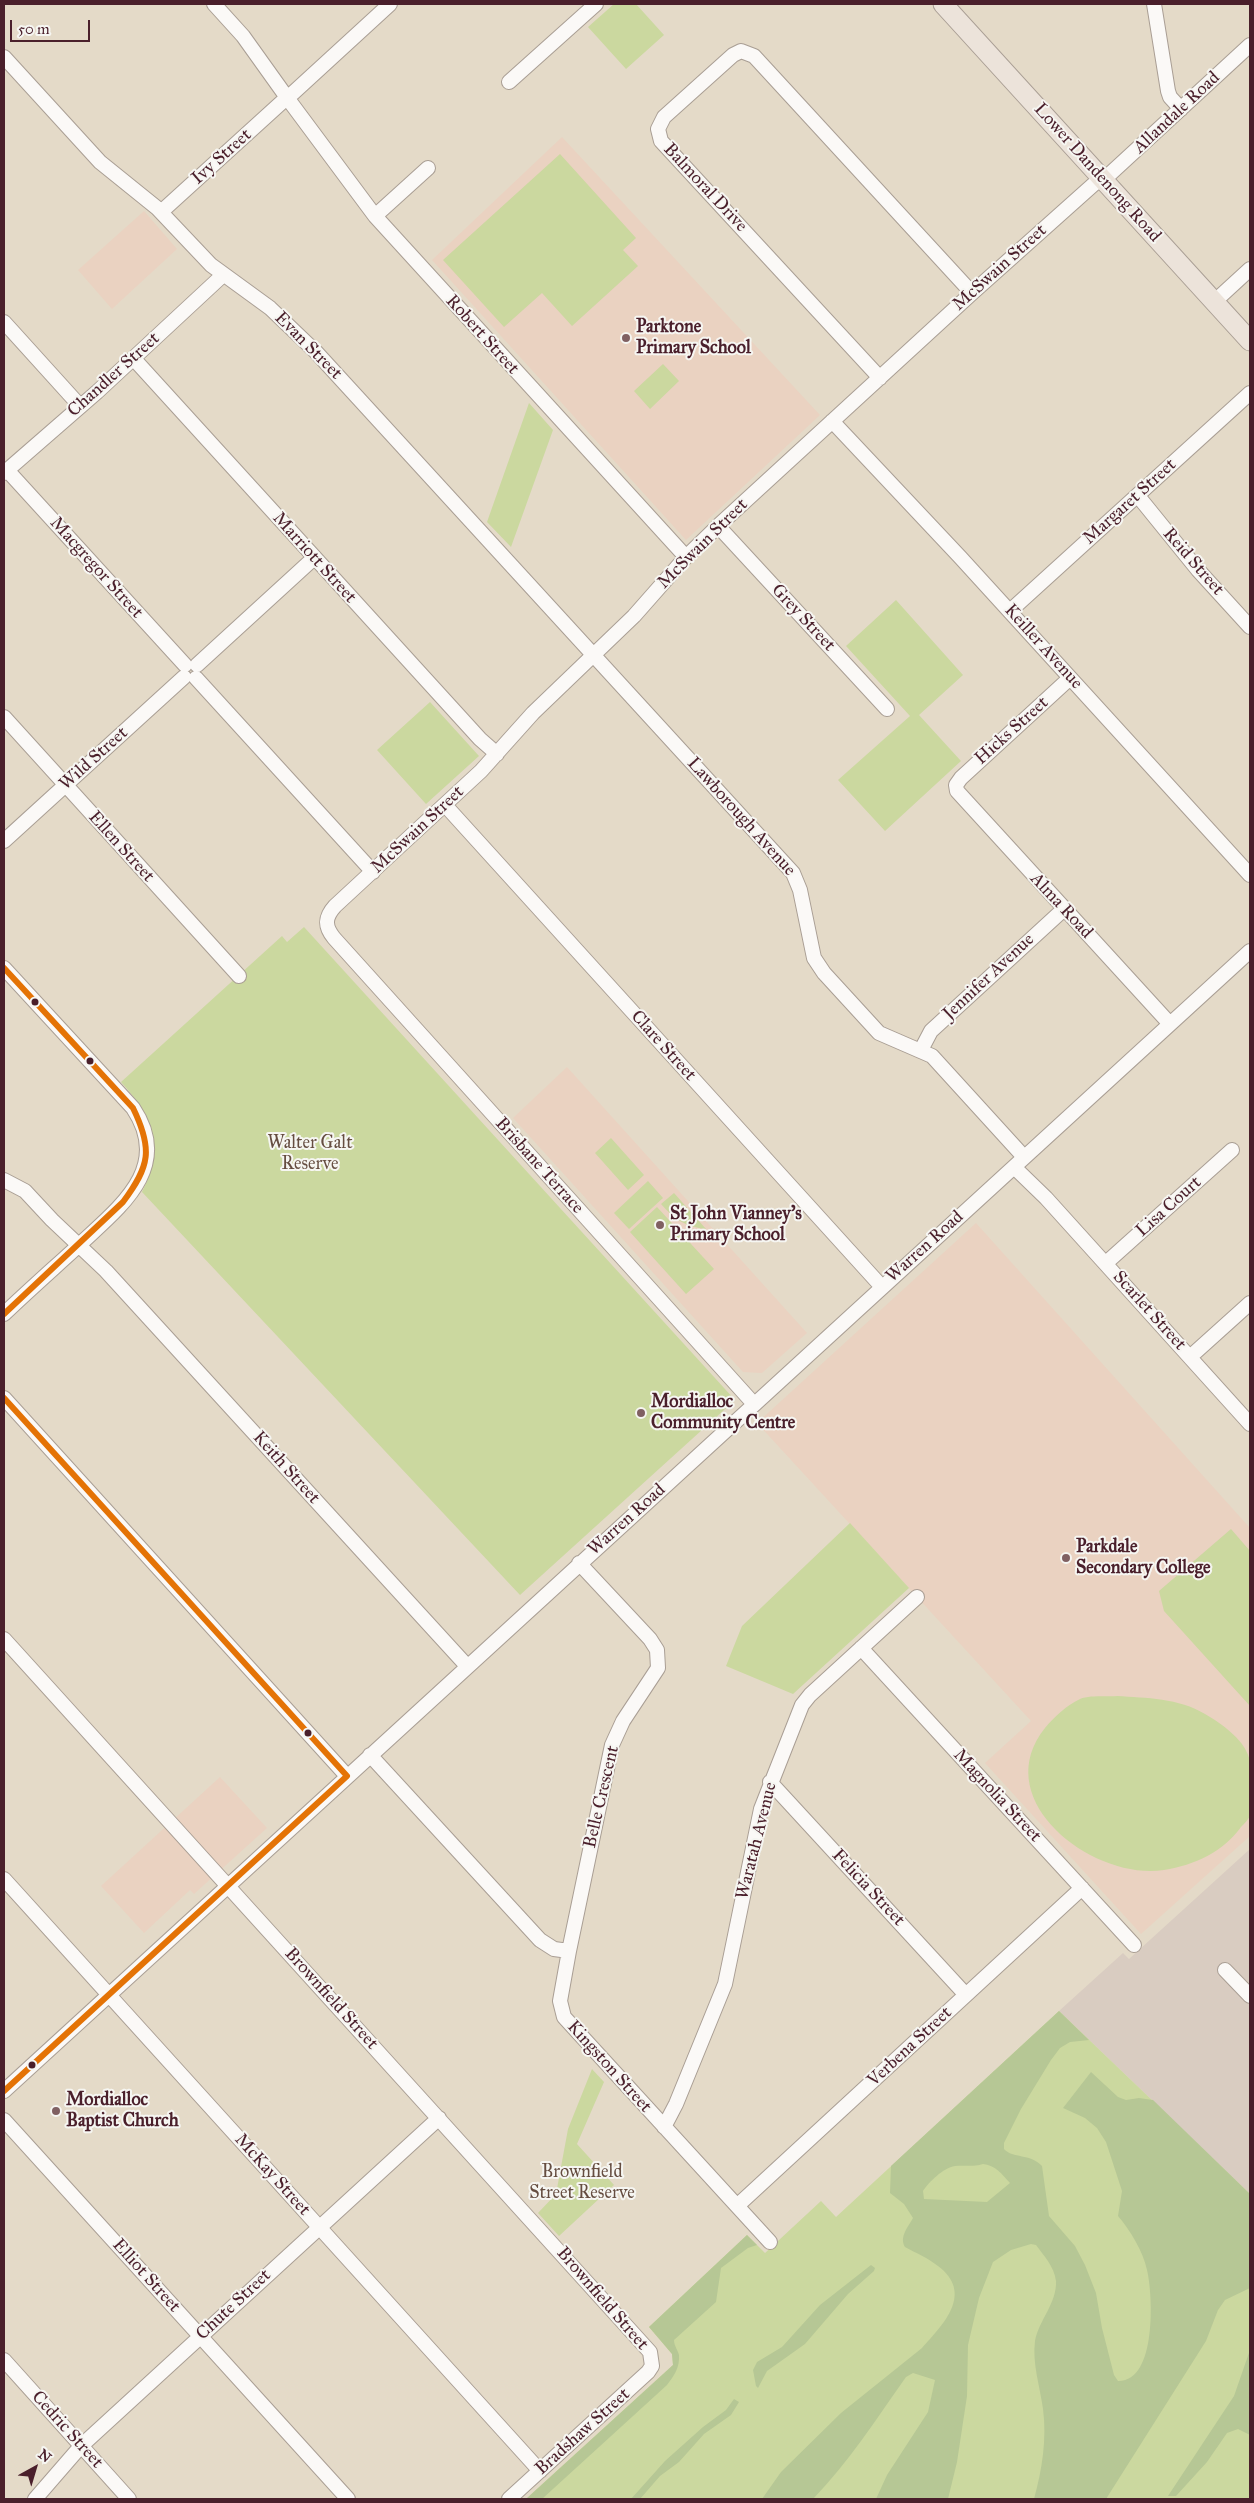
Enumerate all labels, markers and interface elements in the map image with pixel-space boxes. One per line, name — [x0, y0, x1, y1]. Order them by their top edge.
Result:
scale bar — [12, 10, 92, 42]
text: 50 m — [18, 20, 50, 38]
street label: Allandale Road — [1129, 67, 1225, 159]
street label: Lower Dandenong Road — [1029, 99, 1165, 247]
street label: Ivy Street — [188, 125, 256, 189]
street label: Balmoral Drive — [658, 139, 752, 237]
street label: McSwain Street — [949, 220, 1051, 316]
street label: Robert Street — [441, 291, 523, 379]
street label: Evan Street — [270, 308, 346, 384]
place label: Parktone Primary School — [636, 317, 751, 359]
street label: Chandler Street — [64, 328, 164, 422]
marker: Parktone Primary School — [620, 332, 632, 344]
street label: Margaret Street — [1079, 454, 1181, 550]
street label: McSwain Street — [653, 494, 753, 594]
street label: Marriott Street — [267, 508, 361, 608]
street label: Macgregor Street — [45, 513, 147, 623]
street label: Reid Street — [1158, 524, 1228, 600]
street label: Grey Street — [766, 580, 840, 656]
street label: Keiller Avenue — [999, 600, 1087, 694]
street label: Hicks Street — [971, 692, 1053, 770]
street label: Wild Street — [55, 723, 133, 795]
street label: Lawborough Avenue — [682, 753, 800, 881]
street label: McSwain Street — [367, 782, 469, 878]
street label: Ellen Street — [83, 807, 159, 887]
street label: Alma Road — [1025, 869, 1097, 943]
street label: Jennifer Avenue — [939, 929, 1039, 1025]
unlabelled marker — [30, 997, 40, 1007]
street label: Clare Street — [626, 1006, 700, 1086]
unlabelled marker — [85, 1056, 95, 1066]
street label: Brisbane Terrace — [490, 1113, 588, 1219]
park label: Walter Galt Reserve — [267, 1133, 353, 1176]
street label: Lisa Court — [1132, 1172, 1206, 1242]
place label: St John Vianney's Primary School — [670, 1204, 802, 1246]
street label: Warren Road — [882, 1207, 968, 1287]
marker: St John Vianney's Primary School — [654, 1219, 666, 1231]
street label: Scarlet Street — [1108, 1267, 1190, 1355]
place label: Mordialloc Community Centre — [651, 1392, 795, 1435]
marker: Mordialloc Community Centre — [635, 1407, 647, 1419]
street label: Keith Street — [248, 1427, 324, 1509]
street label: Warren Road — [584, 1480, 670, 1560]
place label: Parkdale Secondary College — [1076, 1537, 1211, 1580]
marker: Parkdale Secondary College — [1060, 1552, 1072, 1564]
unlabelled marker — [303, 1728, 313, 1738]
street label: Belle Crescent — [580, 1744, 624, 1850]
street label: Magnolia Street — [948, 1745, 1046, 1847]
street label: Waratah Avenue — [732, 1780, 782, 1902]
street label: Felicia Street — [827, 1845, 909, 1931]
street label: Brownfield Street — [280, 1944, 382, 2054]
street label: Verbena Street — [863, 2002, 957, 2092]
street label: Kingston Street — [562, 2017, 656, 2117]
unlabelled marker — [27, 2060, 37, 2070]
place label: Mordialloc Baptist Church — [66, 2090, 179, 2132]
marker: Mordialloc Baptist Church — [50, 2105, 62, 2117]
street label: McKay Street — [230, 2129, 314, 2221]
park label: Brownfield Street Reserve — [529, 2162, 635, 2204]
street label: Elliot Street — [107, 2235, 185, 2317]
street label: Brownfield Street — [551, 2243, 653, 2355]
street label: Chute Street — [192, 2265, 276, 2345]
street label: Bradshaw Street — [531, 2384, 635, 2480]
street label: Cedric Street — [27, 2387, 107, 2473]
north arrow — [10, 2443, 60, 2493]
text: N — [35, 2446, 55, 2466]

